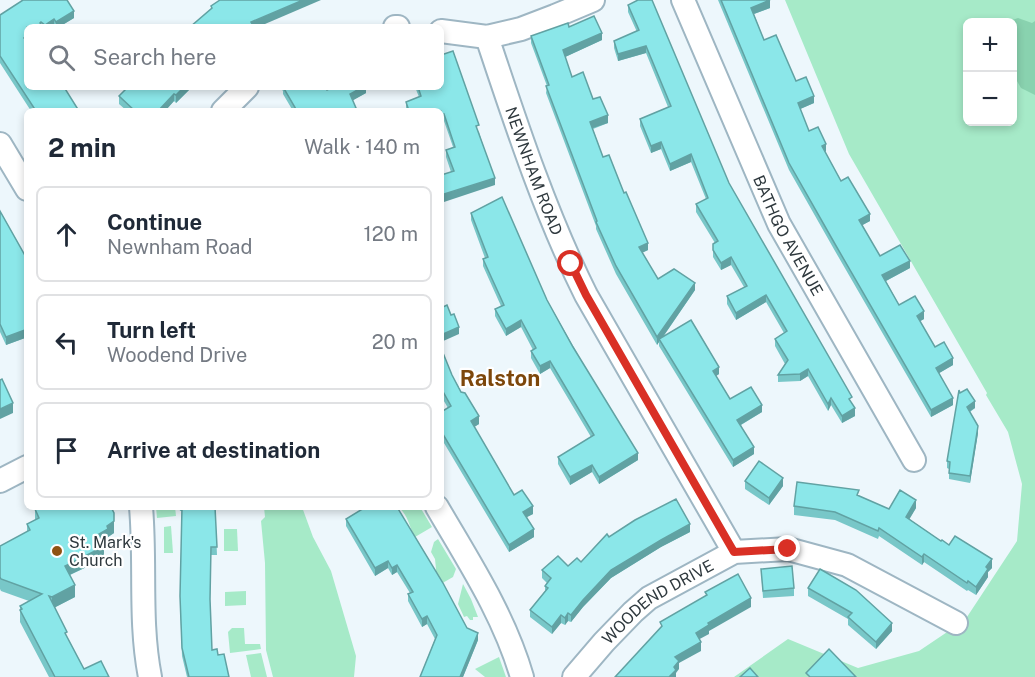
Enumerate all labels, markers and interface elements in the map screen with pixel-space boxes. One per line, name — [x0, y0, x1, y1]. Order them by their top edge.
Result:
map controls — [963, 18, 1017, 126]
button: + — [963, 18, 1017, 72]
search box — [24, 24, 444, 90]
icon: search — [45, 41, 78, 74]
text: Search here — [93, 44, 217, 70]
button: − — [963, 72, 1017, 126]
street label: NEWNHAM ROAD — [501, 104, 566, 238]
text: 2 min — [48, 132, 116, 163]
text: Walk · 140 m — [304, 135, 420, 159]
street label: BATHGO AVENUE — [749, 172, 827, 299]
text: Continue — [107, 209, 202, 235]
icon: ahead — [50, 218, 83, 251]
text: 120 m — [364, 222, 418, 246]
text: Newnham Road — [107, 235, 252, 259]
route start — [557, 250, 583, 276]
text: Turn left — [107, 317, 196, 343]
icon: left — [50, 326, 83, 359]
text: 20 m — [372, 330, 418, 354]
text: Woodend Drive — [107, 343, 247, 367]
district label: Ralston — [460, 365, 540, 391]
icon: arrive — [50, 434, 83, 467]
text: Arrive at destination — [107, 437, 320, 463]
place label: St. Mark's Church — [69, 533, 141, 570]
route end — [774, 535, 800, 561]
marker: St. Mark's Church — [50, 544, 64, 558]
street label: WOODEND DRIVE — [598, 556, 717, 648]

